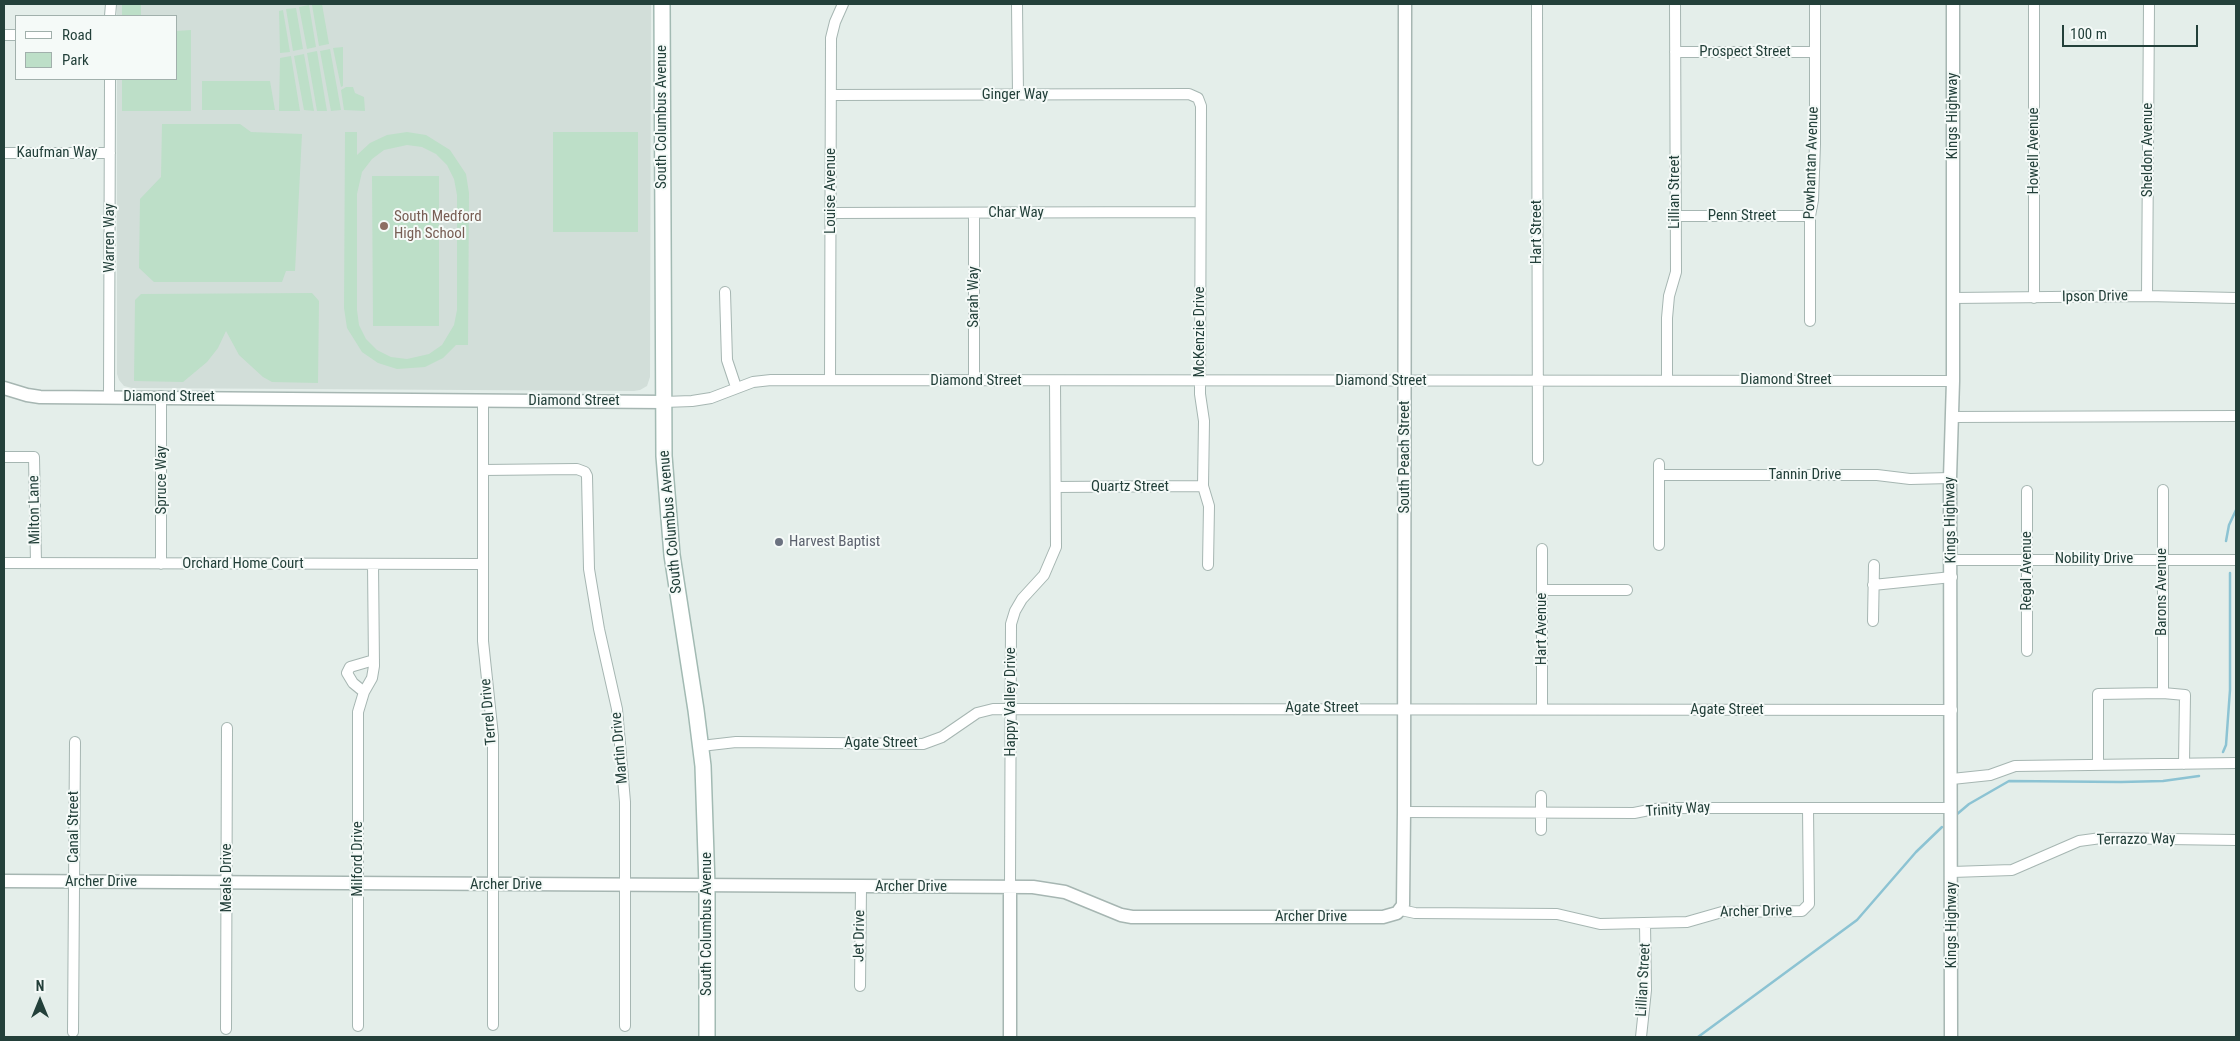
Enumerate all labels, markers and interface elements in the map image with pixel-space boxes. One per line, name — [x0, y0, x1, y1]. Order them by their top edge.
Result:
legend — [15, 15, 178, 80]
scale bar — [2065, 15, 2201, 47]
text: 100 m — [2070, 25, 2107, 43]
text: Road — [62, 26, 92, 44]
street label: Prospect Street — [1699, 43, 1791, 61]
street label: South Columbus Avenue — [653, 45, 671, 189]
text: Park — [62, 51, 89, 69]
street label: Kings Highway — [1944, 72, 1962, 160]
street label: Ginger Way — [982, 86, 1048, 104]
street label: Sheldon Avenue — [2139, 103, 2157, 197]
street label: Powhantan Avenue — [1801, 106, 1823, 220]
street label: Howell Avenue — [2025, 107, 2043, 195]
street label: Kaufman Way — [16, 144, 98, 162]
street label: Louise Avenue — [822, 148, 840, 234]
street label: Lillian Street — [1666, 155, 1684, 229]
street label: Hart Street — [1528, 200, 1546, 264]
street label: Warren Way — [101, 203, 119, 273]
street label: Char Way — [988, 204, 1044, 222]
street label: Penn Street — [1708, 207, 1776, 225]
place label: South Medford High School — [394, 208, 482, 243]
marker: South Medford High School — [378, 220, 390, 232]
street label: Sarah Way — [965, 266, 983, 328]
street label: McKenzie Drive — [1191, 287, 1209, 377]
street label: Ipson Drive — [2062, 287, 2128, 307]
street label: Diamond Street — [1740, 371, 1832, 389]
street label: Diamond Street — [930, 372, 1022, 390]
street label: Diamond Street — [1335, 372, 1427, 390]
street label: Diamond Street — [123, 388, 215, 406]
street label: Diamond Street — [528, 392, 620, 410]
street label: South Peach Street — [1396, 401, 1414, 513]
street label: Spruce Way — [153, 446, 171, 514]
street label: South Columbus Avenue — [656, 450, 686, 594]
street label: Tannin Drive — [1769, 466, 1841, 484]
street label: Milton Lane — [25, 475, 45, 545]
street label: Kings Highway — [1941, 476, 1961, 564]
street label: Quartz Street — [1091, 478, 1169, 496]
street label: Regal Avenue — [2018, 531, 2036, 611]
place label: Harvest Baptist — [789, 533, 880, 551]
marker: Harvest Baptist — [773, 536, 785, 548]
street label: Barons Avenue — [2153, 548, 2171, 636]
street label: Nobility Drive — [2055, 550, 2133, 568]
street label: Orchard Home Court — [182, 555, 304, 573]
street label: Hart Avenue — [1533, 593, 1551, 665]
street label: Happy Valley Drive — [1002, 647, 1020, 757]
street label: Terrel Drive — [477, 678, 501, 746]
street label: Agate Street — [1285, 699, 1359, 717]
street label: Agate Street — [1690, 701, 1764, 719]
street label: Martin Drive — [608, 711, 632, 785]
street label: Agate Street — [844, 734, 918, 752]
street label: Canal Street — [65, 791, 83, 863]
street label: Trinity Way — [1645, 799, 1711, 821]
street label: Milford Drive — [349, 821, 367, 897]
street label: Terrazzo Way — [2097, 830, 2175, 850]
street label: Meals Drive — [218, 843, 236, 913]
street label: South Columbus Avenue — [698, 852, 716, 996]
street label: Archer Drive — [65, 873, 137, 891]
street label: Archer Drive — [470, 876, 542, 894]
street label: Archer Drive — [875, 878, 947, 896]
street label: Kings Highway — [1943, 881, 1961, 969]
street label: Archer Drive — [1720, 902, 1792, 922]
street label: Archer Drive — [1275, 908, 1347, 926]
street label: Jet Drive — [851, 910, 869, 962]
street label: Lillian Street — [1633, 943, 1655, 1017]
north arrow — [15, 976, 65, 1026]
text: N — [36, 978, 44, 994]

